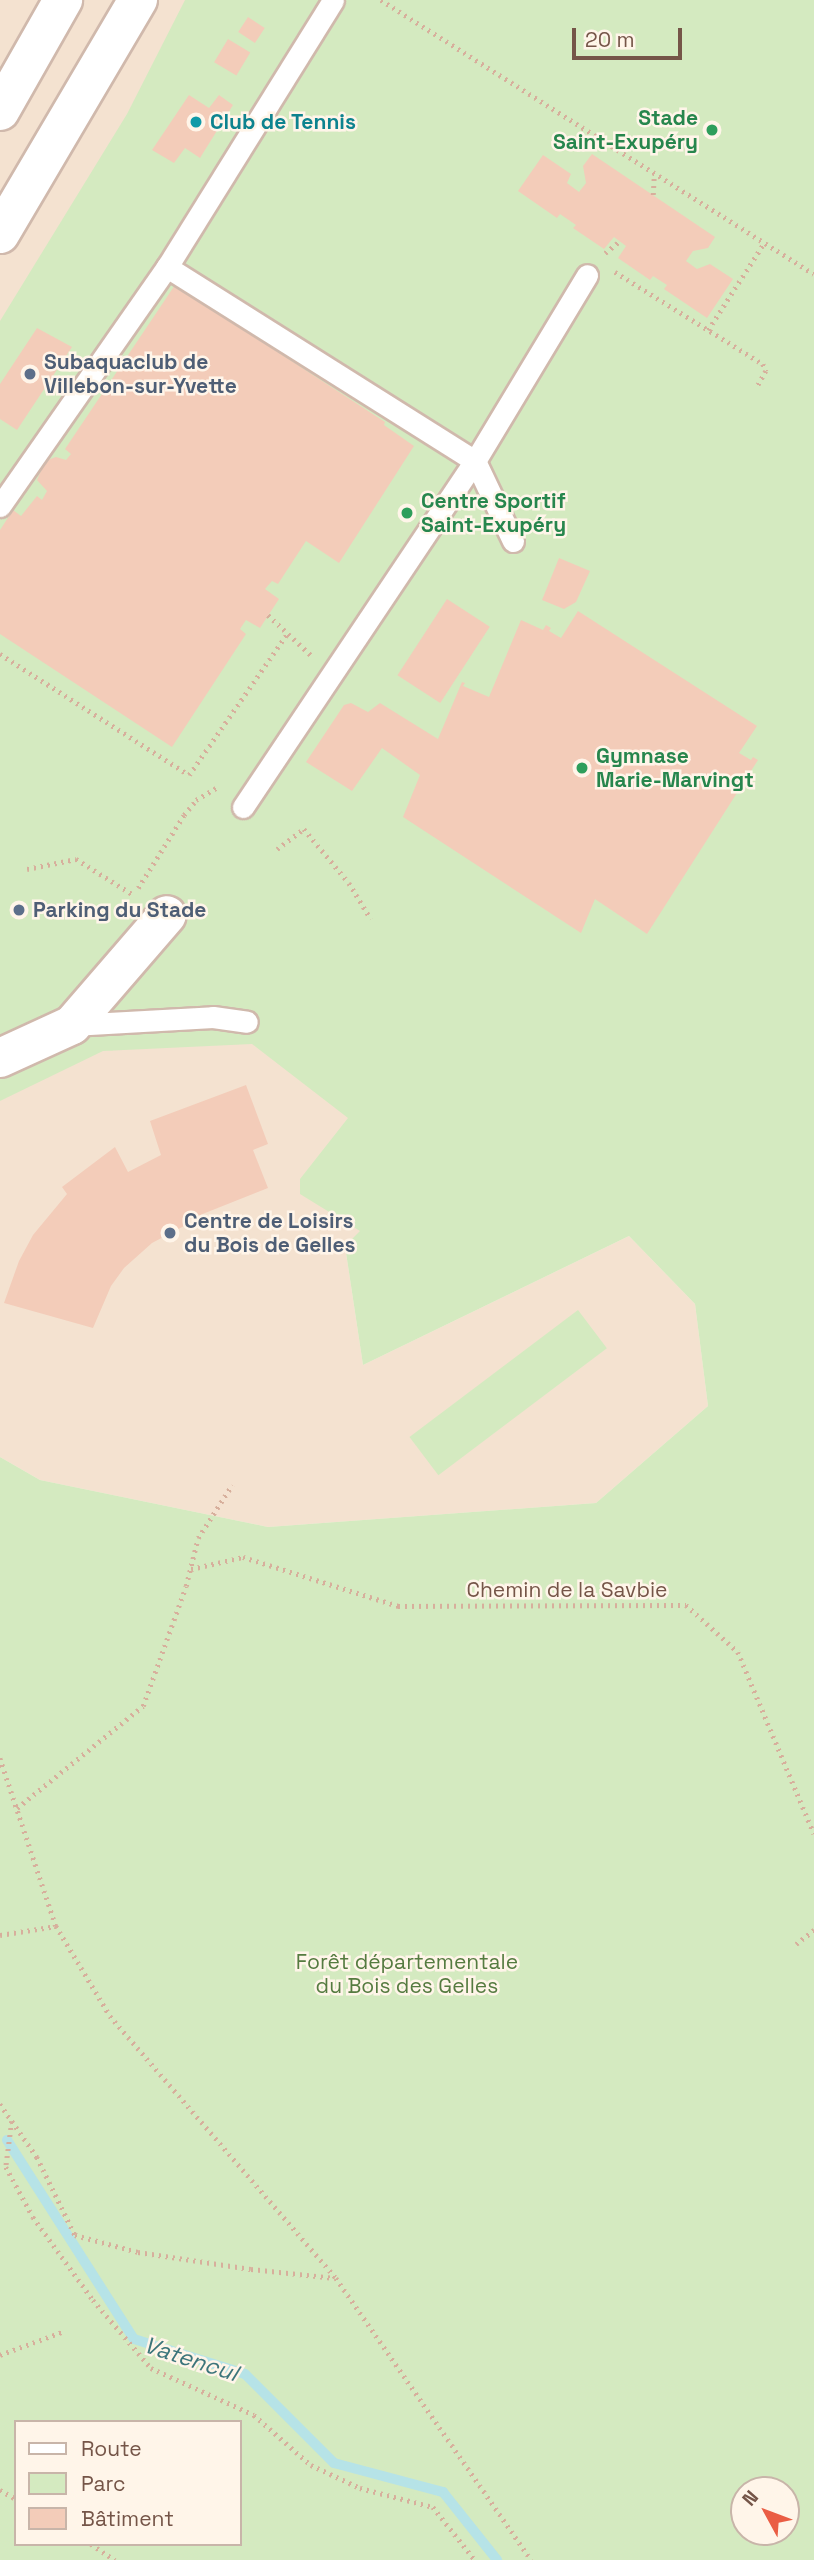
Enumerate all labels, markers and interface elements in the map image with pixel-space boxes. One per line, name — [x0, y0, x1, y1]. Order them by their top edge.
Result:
scale bar — [576, 14, 686, 58]
text: 20 m — [585, 26, 635, 53]
place label: Stade Saint-Exupéry — [553, 105, 698, 155]
place label: Club de Tennis — [210, 109, 357, 135]
marker: Club de Tennis — [188, 114, 204, 130]
marker: Stade Saint-Exupéry — [704, 122, 720, 138]
place label: Subaquaclub de Villebon-sur-Yvette — [44, 349, 237, 399]
marker: Subaquaclub de Villebon-sur-Yvette — [22, 366, 38, 382]
place label: Centre Sportif Saint-Exupéry — [421, 488, 566, 538]
marker: Centre Sportif Saint-Exupéry — [399, 505, 415, 521]
place label: Gymnase Marie-Marvingt — [596, 743, 754, 793]
marker: Gymnase Marie-Marvingt — [574, 760, 590, 776]
place label: Parking du Stade — [33, 897, 206, 923]
marker: Parking du Stade — [11, 902, 27, 918]
place label: Centre de Loisirs du Bois de Gelles — [184, 1208, 356, 1258]
marker: Centre de Loisirs du Bois de Gelles — [162, 1225, 178, 1241]
street label: Chemin de la Savbie — [466, 1577, 668, 1603]
park label: Forêt départementale du Bois des Gelles — [296, 1949, 518, 1999]
water label: Vatencul — [140, 2331, 242, 2387]
legend — [14, 2420, 242, 2546]
text: Route — [81, 2435, 142, 2462]
text: Parc — [81, 2470, 126, 2497]
north arrow — [730, 2476, 800, 2546]
text: N — [737, 2485, 764, 2511]
text: Bâtiment — [81, 2505, 174, 2532]

